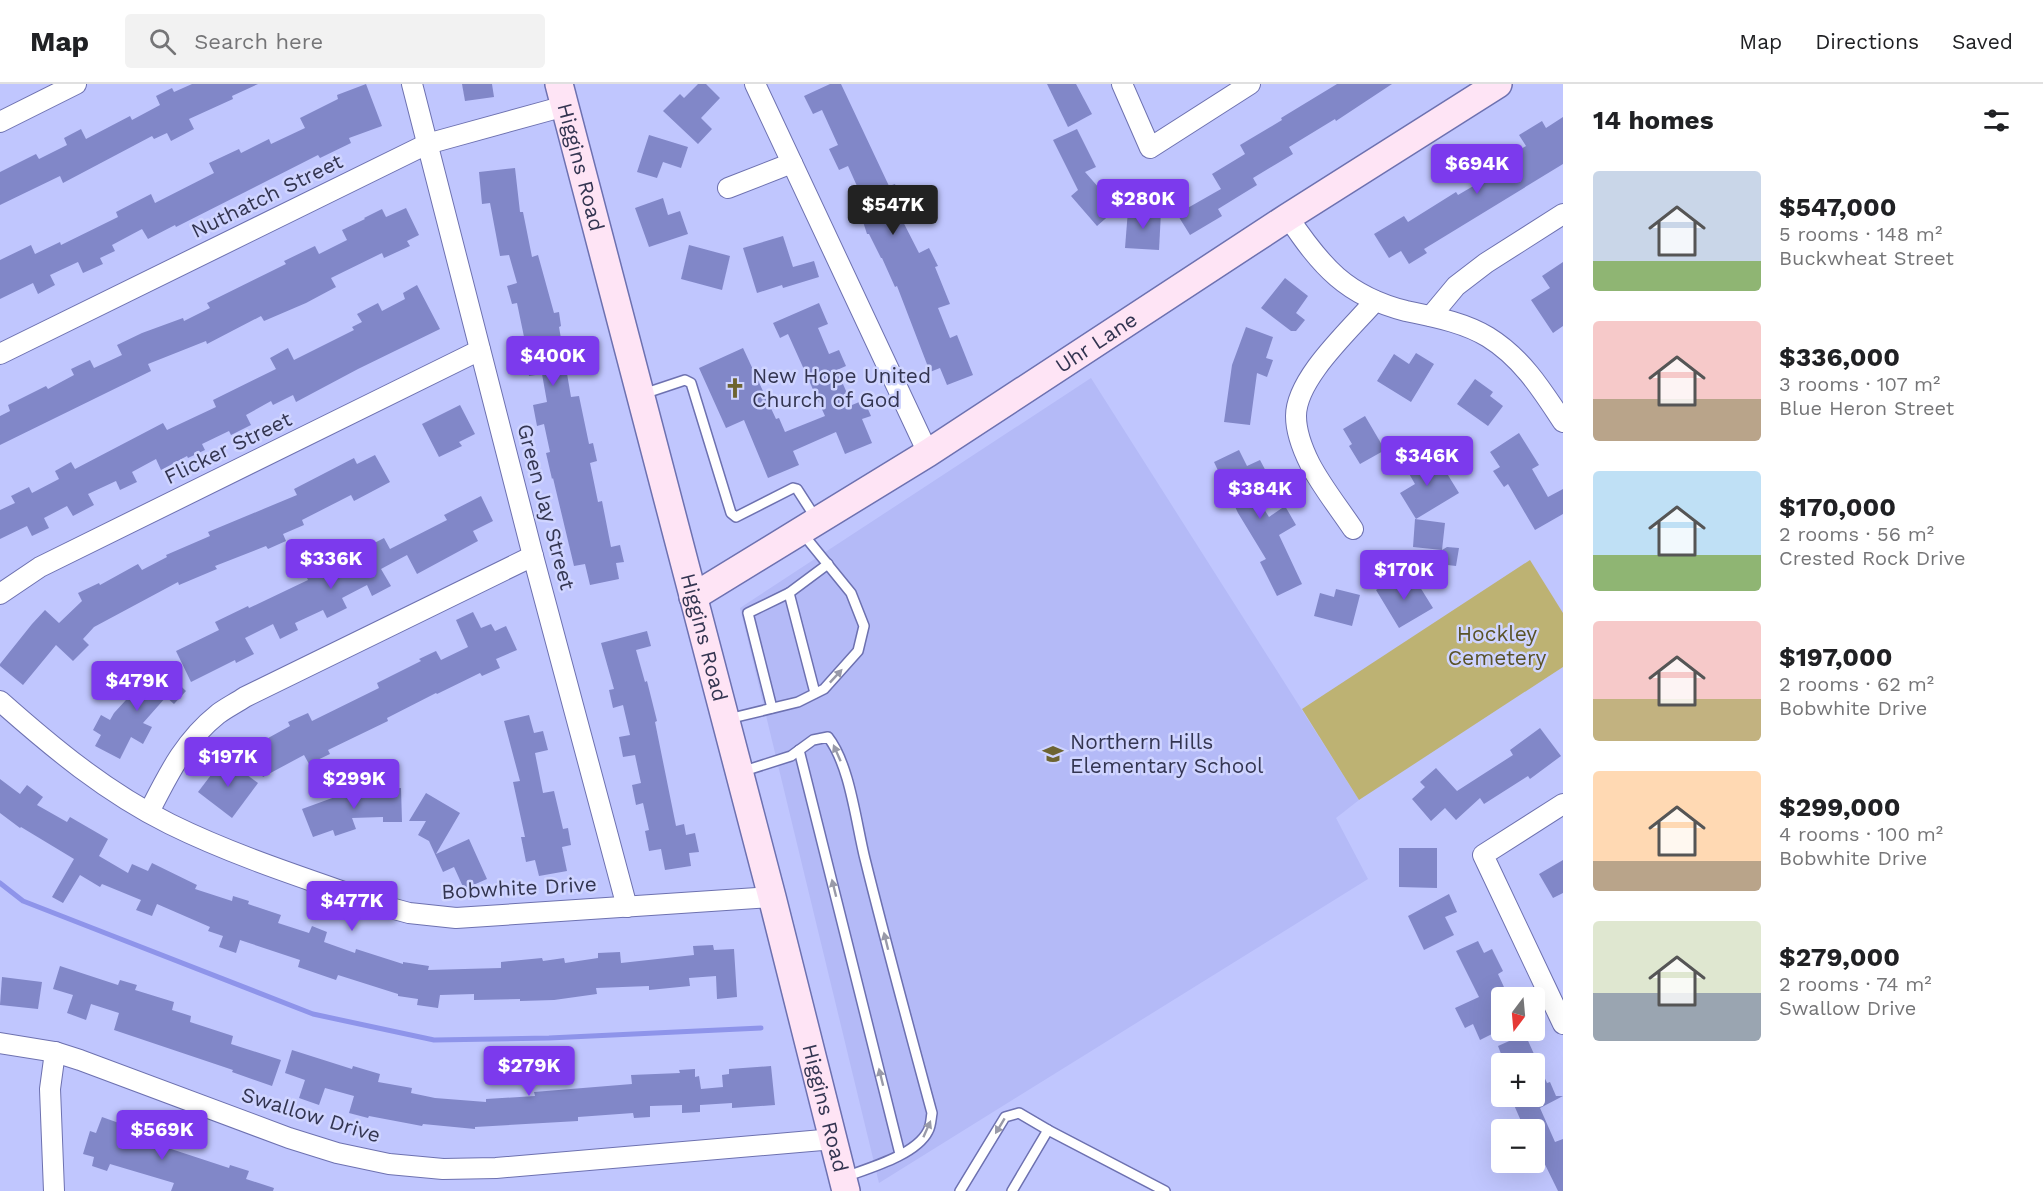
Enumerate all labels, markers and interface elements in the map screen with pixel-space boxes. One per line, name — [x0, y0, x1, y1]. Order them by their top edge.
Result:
search box — [125, 14, 545, 68]
text: Map — [30, 25, 89, 58]
icon: search — [146, 25, 179, 58]
text: Search here — [194, 29, 323, 54]
text: Map — [1739, 29, 1782, 54]
text: Directions — [1815, 29, 1919, 54]
text: Saved — [1952, 29, 2013, 54]
street label: Higgins Road — [553, 100, 610, 234]
icon: filters — [1980, 104, 2013, 137]
text: 14 homes — [1593, 105, 1714, 135]
pin: $694K — [1435, 144, 1519, 195]
street label: Nuthatch Street — [187, 148, 347, 243]
text: $694K — [1445, 151, 1509, 175]
pin: $280K — [1101, 179, 1185, 230]
pin: $547K — [851, 185, 935, 236]
text: $280K — [1111, 186, 1175, 210]
text: $547K — [862, 192, 924, 216]
text: $547,000 — [1779, 192, 1897, 222]
icon: home — [1641, 195, 1713, 267]
text: 5 rooms · 148 m² — [1779, 222, 1942, 246]
text: Buckwheat Street — [1779, 246, 1954, 270]
street label: Uhr Lane — [1051, 306, 1142, 378]
pin: $400K — [511, 336, 595, 387]
text: $336,000 — [1779, 342, 1900, 372]
text: $400K — [520, 343, 586, 367]
icon: home — [1641, 345, 1713, 417]
place label: New Hope United Church of God — [752, 363, 931, 412]
text: 3 rooms · 107 m² — [1779, 372, 1940, 396]
church icon: New Hope United Church of God — [723, 376, 747, 400]
text: Blue Heron Street — [1779, 396, 1954, 420]
street label: Flicker Street — [160, 406, 296, 489]
street label: Green Jay Street — [512, 421, 581, 593]
pin: $346K — [1385, 436, 1469, 487]
text: $346K — [1395, 443, 1459, 467]
pin: $384K — [1218, 469, 1302, 520]
text: $384K — [1228, 476, 1292, 500]
text: $170,000 — [1779, 492, 1896, 522]
icon: home — [1641, 495, 1713, 567]
text: 2 rooms · 56 m² — [1779, 522, 1934, 546]
pin: $336K — [289, 539, 373, 590]
text: $336K — [300, 546, 362, 570]
text: Crested Rock Drive — [1779, 546, 1966, 570]
pin: $170K — [1362, 550, 1446, 601]
text: $170K — [1374, 557, 1434, 581]
street label: Higgins Road — [676, 570, 733, 704]
park label: Hockley Cemetery — [1448, 621, 1546, 670]
text: $197,000 — [1779, 642, 1892, 672]
icon: home — [1641, 645, 1713, 717]
pin: $479K — [95, 661, 179, 712]
text: $479K — [105, 668, 169, 692]
one-way arrow — [829, 669, 842, 684]
text: 2 rooms · 62 m² — [1779, 672, 1934, 696]
text: Bobwhite Drive — [1779, 696, 1927, 720]
place label: Northern Hills Elementary School — [1070, 729, 1264, 778]
pin: $197K — [186, 737, 270, 788]
school or university icon: Northern Hills Elementary School — [1041, 742, 1065, 766]
one-way arrow — [832, 743, 842, 761]
text: $197K — [198, 744, 258, 768]
pin: $299K — [312, 759, 396, 810]
text: $299K — [322, 766, 386, 790]
text: $299,000 — [1779, 792, 1901, 822]
icon: home — [1641, 795, 1713, 867]
text: 4 rooms · 100 m² — [1779, 822, 1943, 846]
text: Bobwhite Drive — [1779, 846, 1927, 870]
street label: Bobwhite Drive — [441, 871, 597, 904]
one-way arrow — [829, 879, 839, 897]
pin: $477K — [310, 881, 394, 932]
text: $477K — [321, 888, 383, 912]
one-way arrow — [881, 932, 891, 950]
text: $279,000 — [1779, 942, 1900, 972]
icon: home — [1641, 945, 1713, 1017]
text: 2 rooms · 74 m² — [1779, 972, 1932, 996]
north arrow — [1491, 987, 1545, 1041]
map controls — [1491, 987, 1545, 1173]
text: Swallow Drive — [1779, 996, 1916, 1020]
street label: Higgins Road — [797, 1041, 854, 1175]
pin: $279K — [487, 1046, 571, 1097]
text: $279K — [498, 1053, 560, 1077]
button: + — [1491, 1053, 1545, 1107]
one-way arrow — [875, 1068, 885, 1086]
street label: Swallow Drive — [239, 1081, 384, 1148]
pin: $569K — [120, 1110, 204, 1161]
text: $569K — [131, 1117, 193, 1141]
one-way arrow — [994, 1118, 1005, 1134]
one-way arrow — [922, 1119, 932, 1137]
button: − — [1491, 1119, 1545, 1173]

